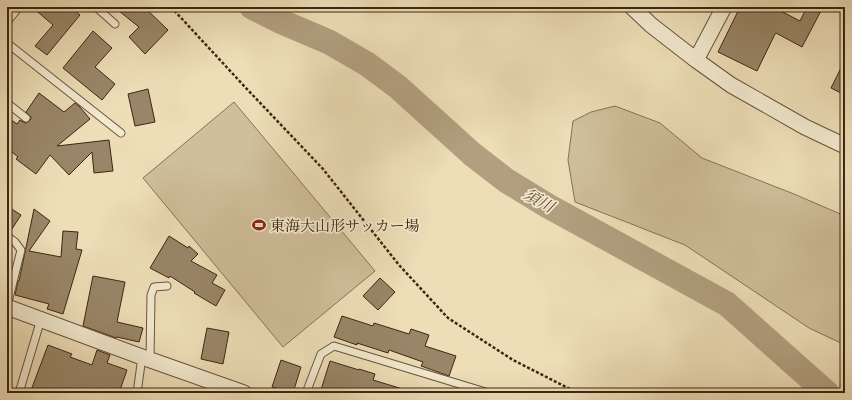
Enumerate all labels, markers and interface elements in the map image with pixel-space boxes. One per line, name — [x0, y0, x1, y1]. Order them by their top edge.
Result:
water label: 須川 — [519, 182, 561, 219]
place label: 東海大山形サッカー場 — [270, 215, 420, 236]
sports icon: 東海大山形サッカー場 — [251, 217, 267, 233]

